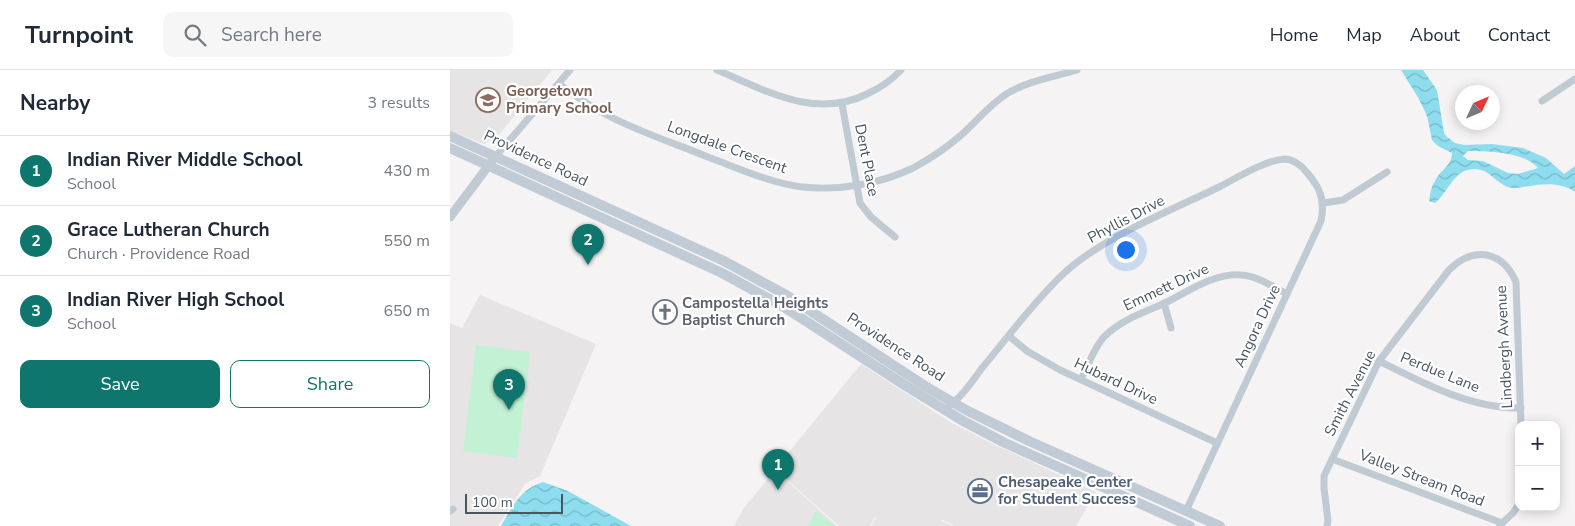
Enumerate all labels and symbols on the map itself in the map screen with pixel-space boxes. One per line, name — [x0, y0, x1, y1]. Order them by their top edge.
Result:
place label: Georgetown Primary School — [506, 81, 613, 118]
north arrow — [1455, 85, 1500, 130]
school or university icon: Georgetown Primary School — [475, 87, 501, 113]
street label: Longdale Crescent — [665, 116, 790, 178]
street label: Dent Place — [850, 122, 884, 198]
street label: Providence Road — [481, 125, 591, 191]
street label: Phyllis Drive — [1084, 190, 1168, 248]
pin: 2 — [572, 224, 604, 265]
your location — [1113, 237, 1139, 263]
street label: Emmett Drive — [1120, 258, 1212, 316]
street label: Angora Drive — [1229, 281, 1285, 371]
street label: Lindbergh Avenue — [1491, 285, 1517, 409]
place label: Campostella Heights Baptist Church — [682, 293, 828, 330]
church icon: Campostella Heights Baptist Church — [652, 299, 678, 325]
street label: Providence Road — [843, 308, 949, 386]
street label: Smith Avenue — [1320, 346, 1380, 440]
street label: Perdue Lane — [1397, 347, 1483, 397]
street label: Hubard Drive — [1071, 353, 1161, 409]
pin: 3 — [493, 369, 525, 410]
street label: Valley Stream Road — [1355, 444, 1488, 511]
pin: 1 — [762, 449, 794, 490]
place label: Chesapeake Center for Student Success — [998, 472, 1136, 509]
office icon: Chesapeake Center for Student Success — [967, 478, 993, 504]
scale bar — [465, 491, 562, 514]

